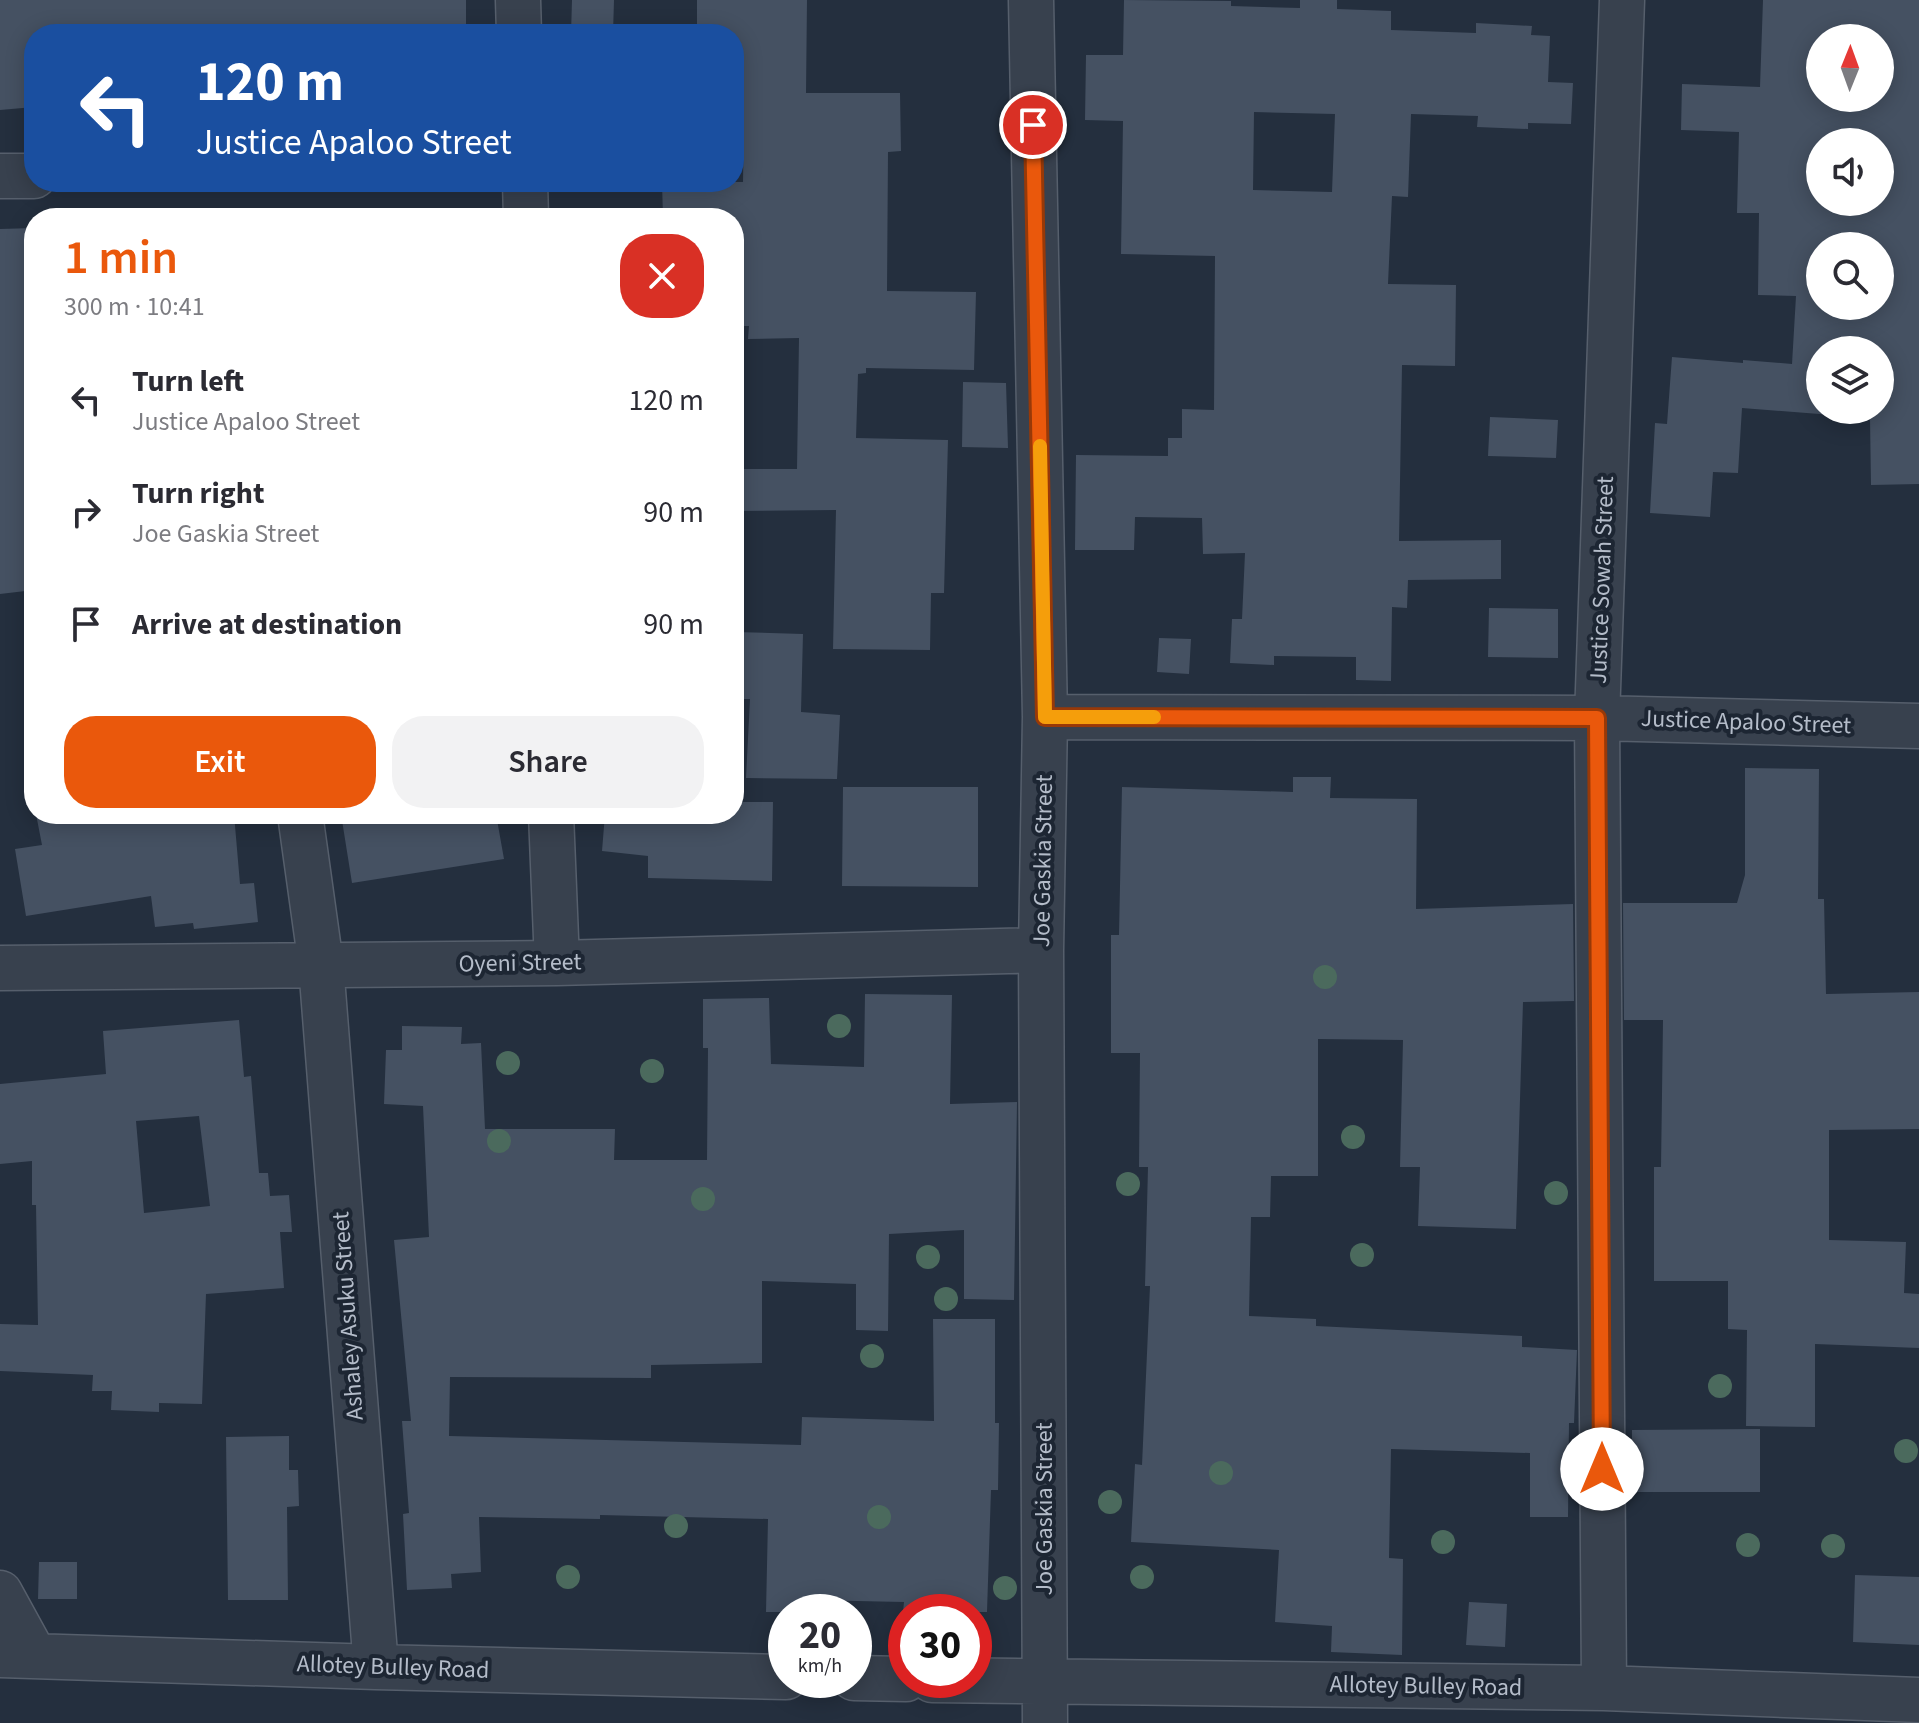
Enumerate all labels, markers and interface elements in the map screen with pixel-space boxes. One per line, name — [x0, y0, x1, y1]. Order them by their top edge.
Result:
north arrow — [1806, 24, 1894, 112]
map controls — [1806, 24, 1894, 424]
text: 120 m — [196, 43, 344, 122]
icon: left — [64, 56, 168, 160]
pin — [999, 91, 1067, 159]
icon: arrive — [1011, 103, 1055, 147]
text: Justice Apaloo Street — [196, 117, 512, 168]
button: sound — [1806, 128, 1894, 216]
text: 1 min — [64, 224, 178, 292]
button: search — [1806, 232, 1894, 320]
button: close — [620, 234, 704, 318]
text: 300 m · 10:41 — [64, 288, 205, 325]
button: layers — [1806, 336, 1894, 424]
text: Turn left — [132, 360, 244, 403]
icon: left — [64, 378, 108, 422]
text: 120 m — [628, 379, 704, 422]
text: Justice Apaloo Street — [132, 403, 360, 440]
text: Turn right — [132, 472, 264, 515]
street label: Justice Sowah Street — [1581, 475, 1623, 685]
icon: right — [64, 490, 108, 534]
text: 90 m — [643, 491, 704, 534]
text: Joe Gaskia Street — [132, 515, 319, 552]
icon: arrive — [64, 602, 108, 646]
text: Arrive at destination — [132, 603, 402, 646]
text: 90 m — [643, 603, 704, 646]
street label: Justice Apaloo Street — [1640, 701, 1852, 743]
button: Exit — [64, 716, 376, 808]
button: Share — [392, 716, 704, 808]
street label: Joe Gaskia Street — [1024, 774, 1062, 948]
street label: Oyeni Street — [458, 944, 582, 982]
street label: Ashaley Asuku Street — [323, 1210, 373, 1422]
street label: Joe Gaskia Street — [1027, 1423, 1062, 1595]
position arrow — [1560, 1427, 1644, 1511]
speed limit sign: 30 — [888, 1594, 992, 1698]
text: 20 — [799, 1607, 841, 1664]
street label: Allotey Bulley Road — [296, 1646, 490, 1688]
text: km/h — [798, 1652, 842, 1680]
street label: Allotey Bulley Road — [1329, 1667, 1523, 1705]

